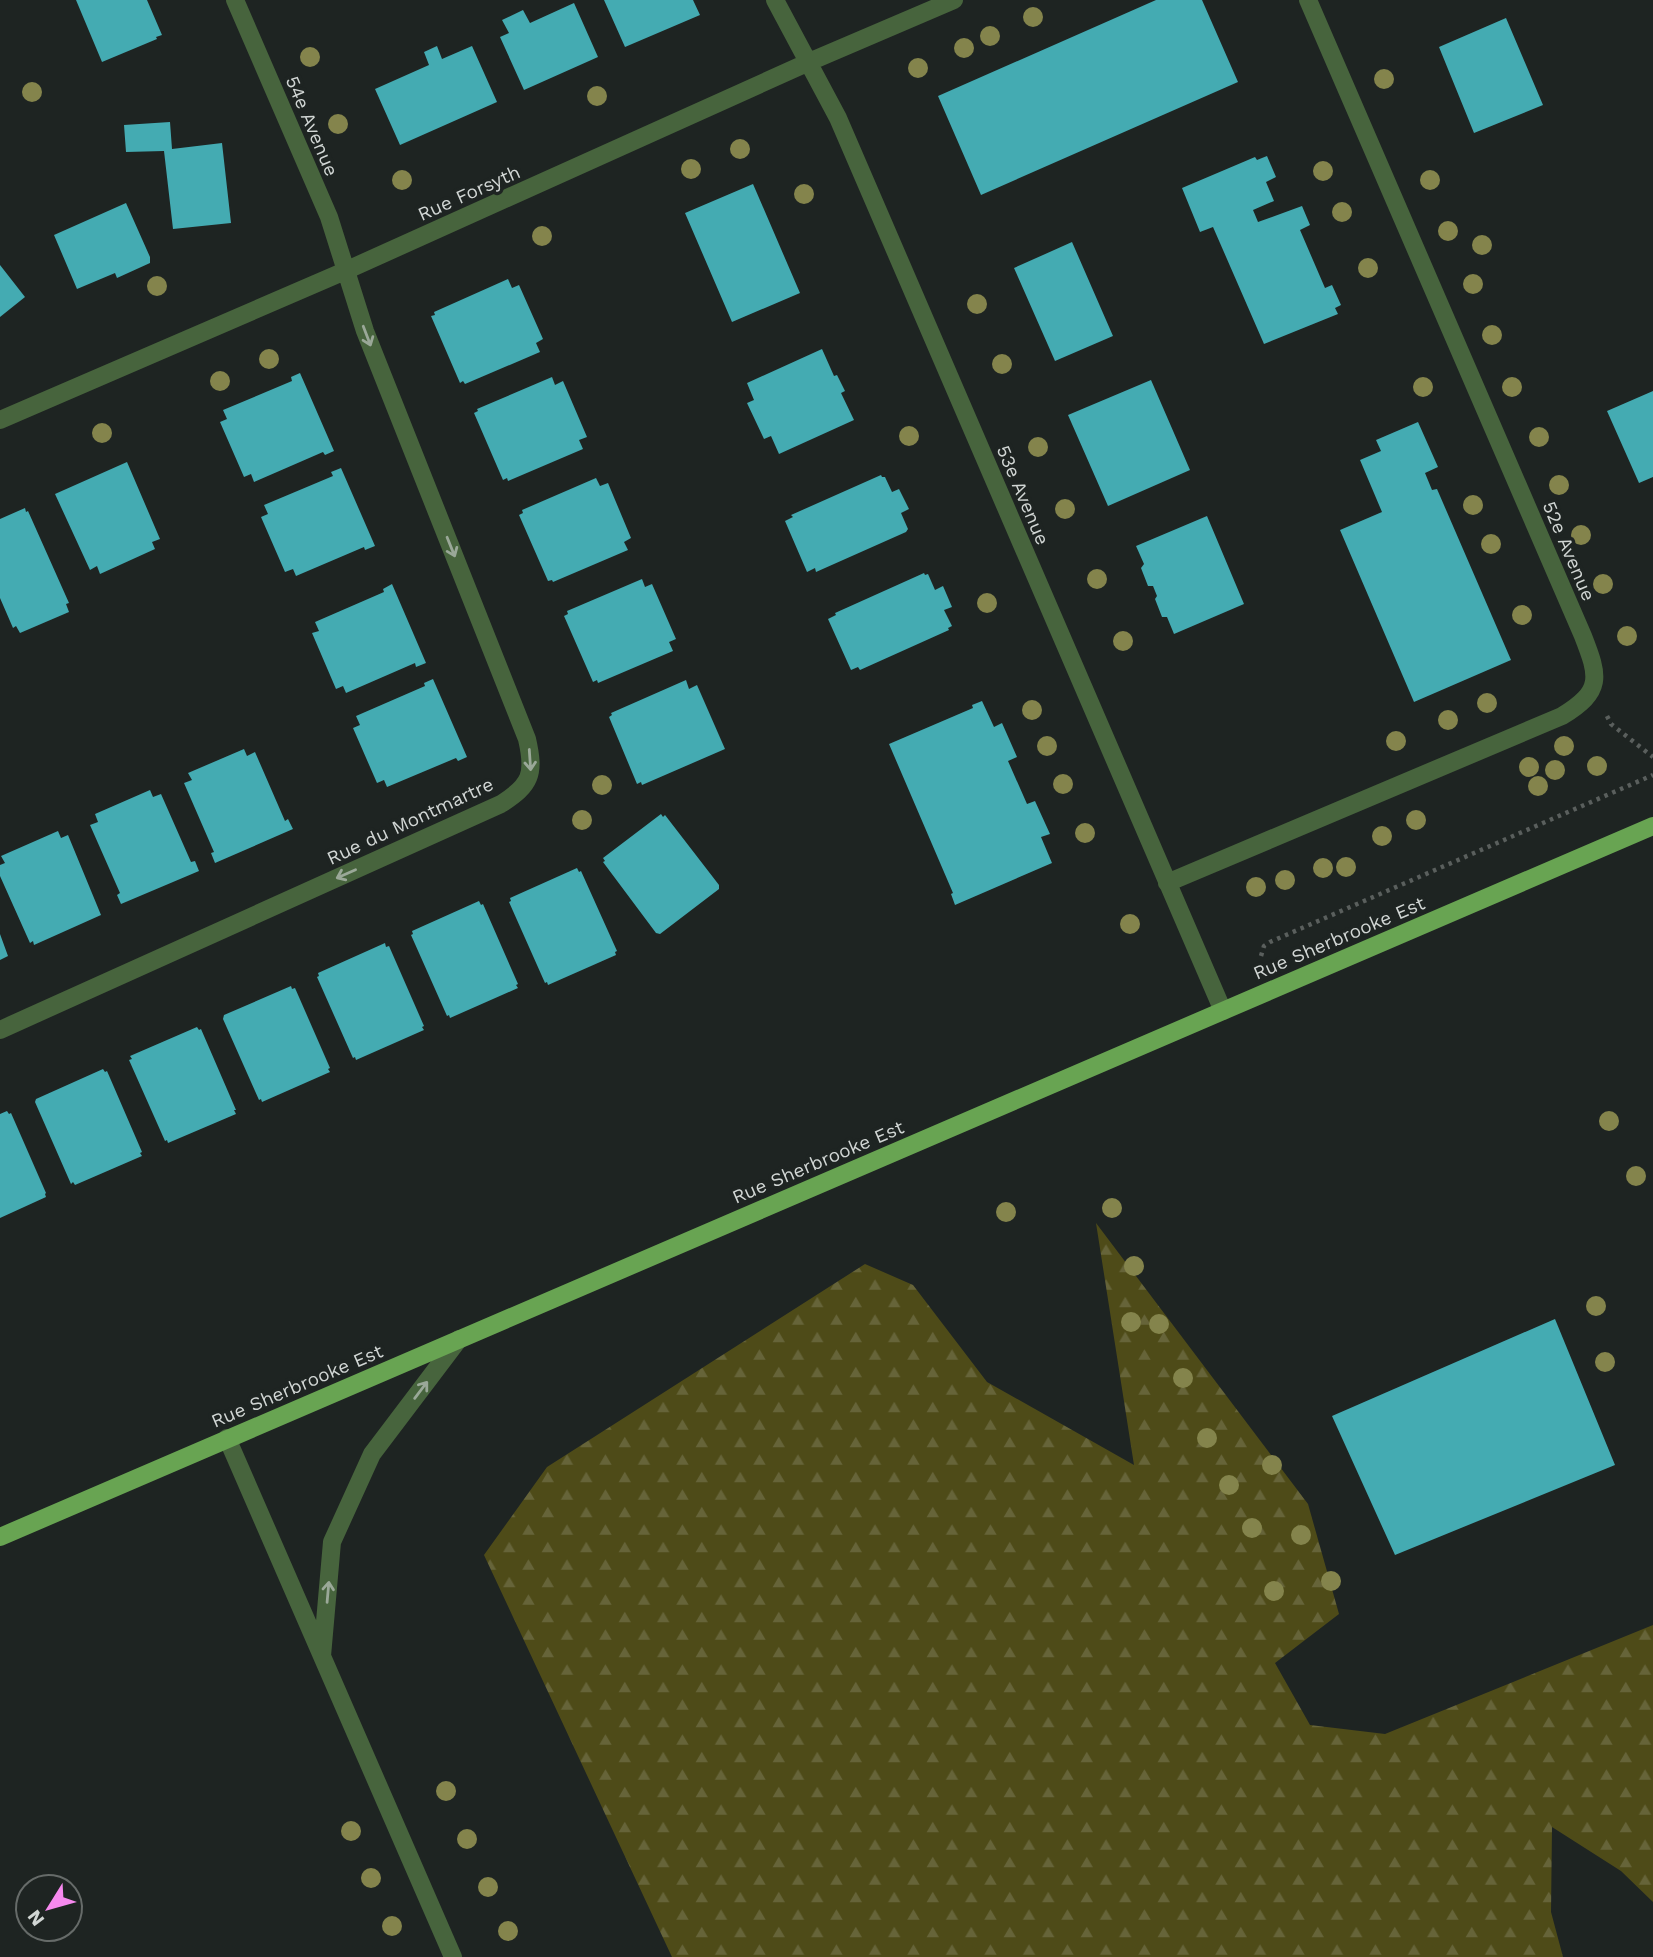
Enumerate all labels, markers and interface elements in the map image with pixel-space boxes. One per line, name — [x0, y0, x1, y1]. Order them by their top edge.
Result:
street label: 54e Avenue — [281, 72, 343, 180]
street label: Rue Forsyth — [414, 160, 524, 226]
one-way arrow — [362, 324, 375, 346]
street label: 53e Avenue — [992, 442, 1054, 548]
street label: 52e Avenue — [1538, 498, 1600, 604]
one-way arrow — [445, 536, 458, 558]
one-way arrow — [524, 748, 537, 771]
street label: Rue du Montmartre — [323, 772, 497, 870]
one-way arrow — [336, 868, 357, 881]
street label: Rue Sherbrooke Est — [1250, 891, 1428, 985]
street label: Rue Sherbrooke Est — [729, 1115, 907, 1209]
street label: Rue Sherbrooke Est — [208, 1339, 386, 1433]
one-way arrow — [413, 1381, 428, 1399]
one-way arrow — [322, 1581, 335, 1604]
north arrow — [14, 1873, 84, 1943]
text: N — [22, 1905, 49, 1930]

